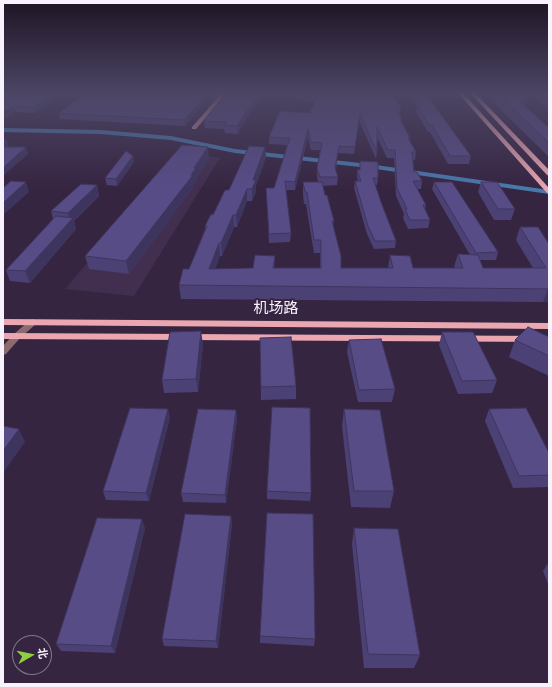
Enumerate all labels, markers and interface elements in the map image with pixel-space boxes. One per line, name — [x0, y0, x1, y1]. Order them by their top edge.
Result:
street label: 机场路 — [254, 300, 298, 318]
north arrow — [12, 635, 52, 675]
text: 北 — [34, 647, 52, 660]

